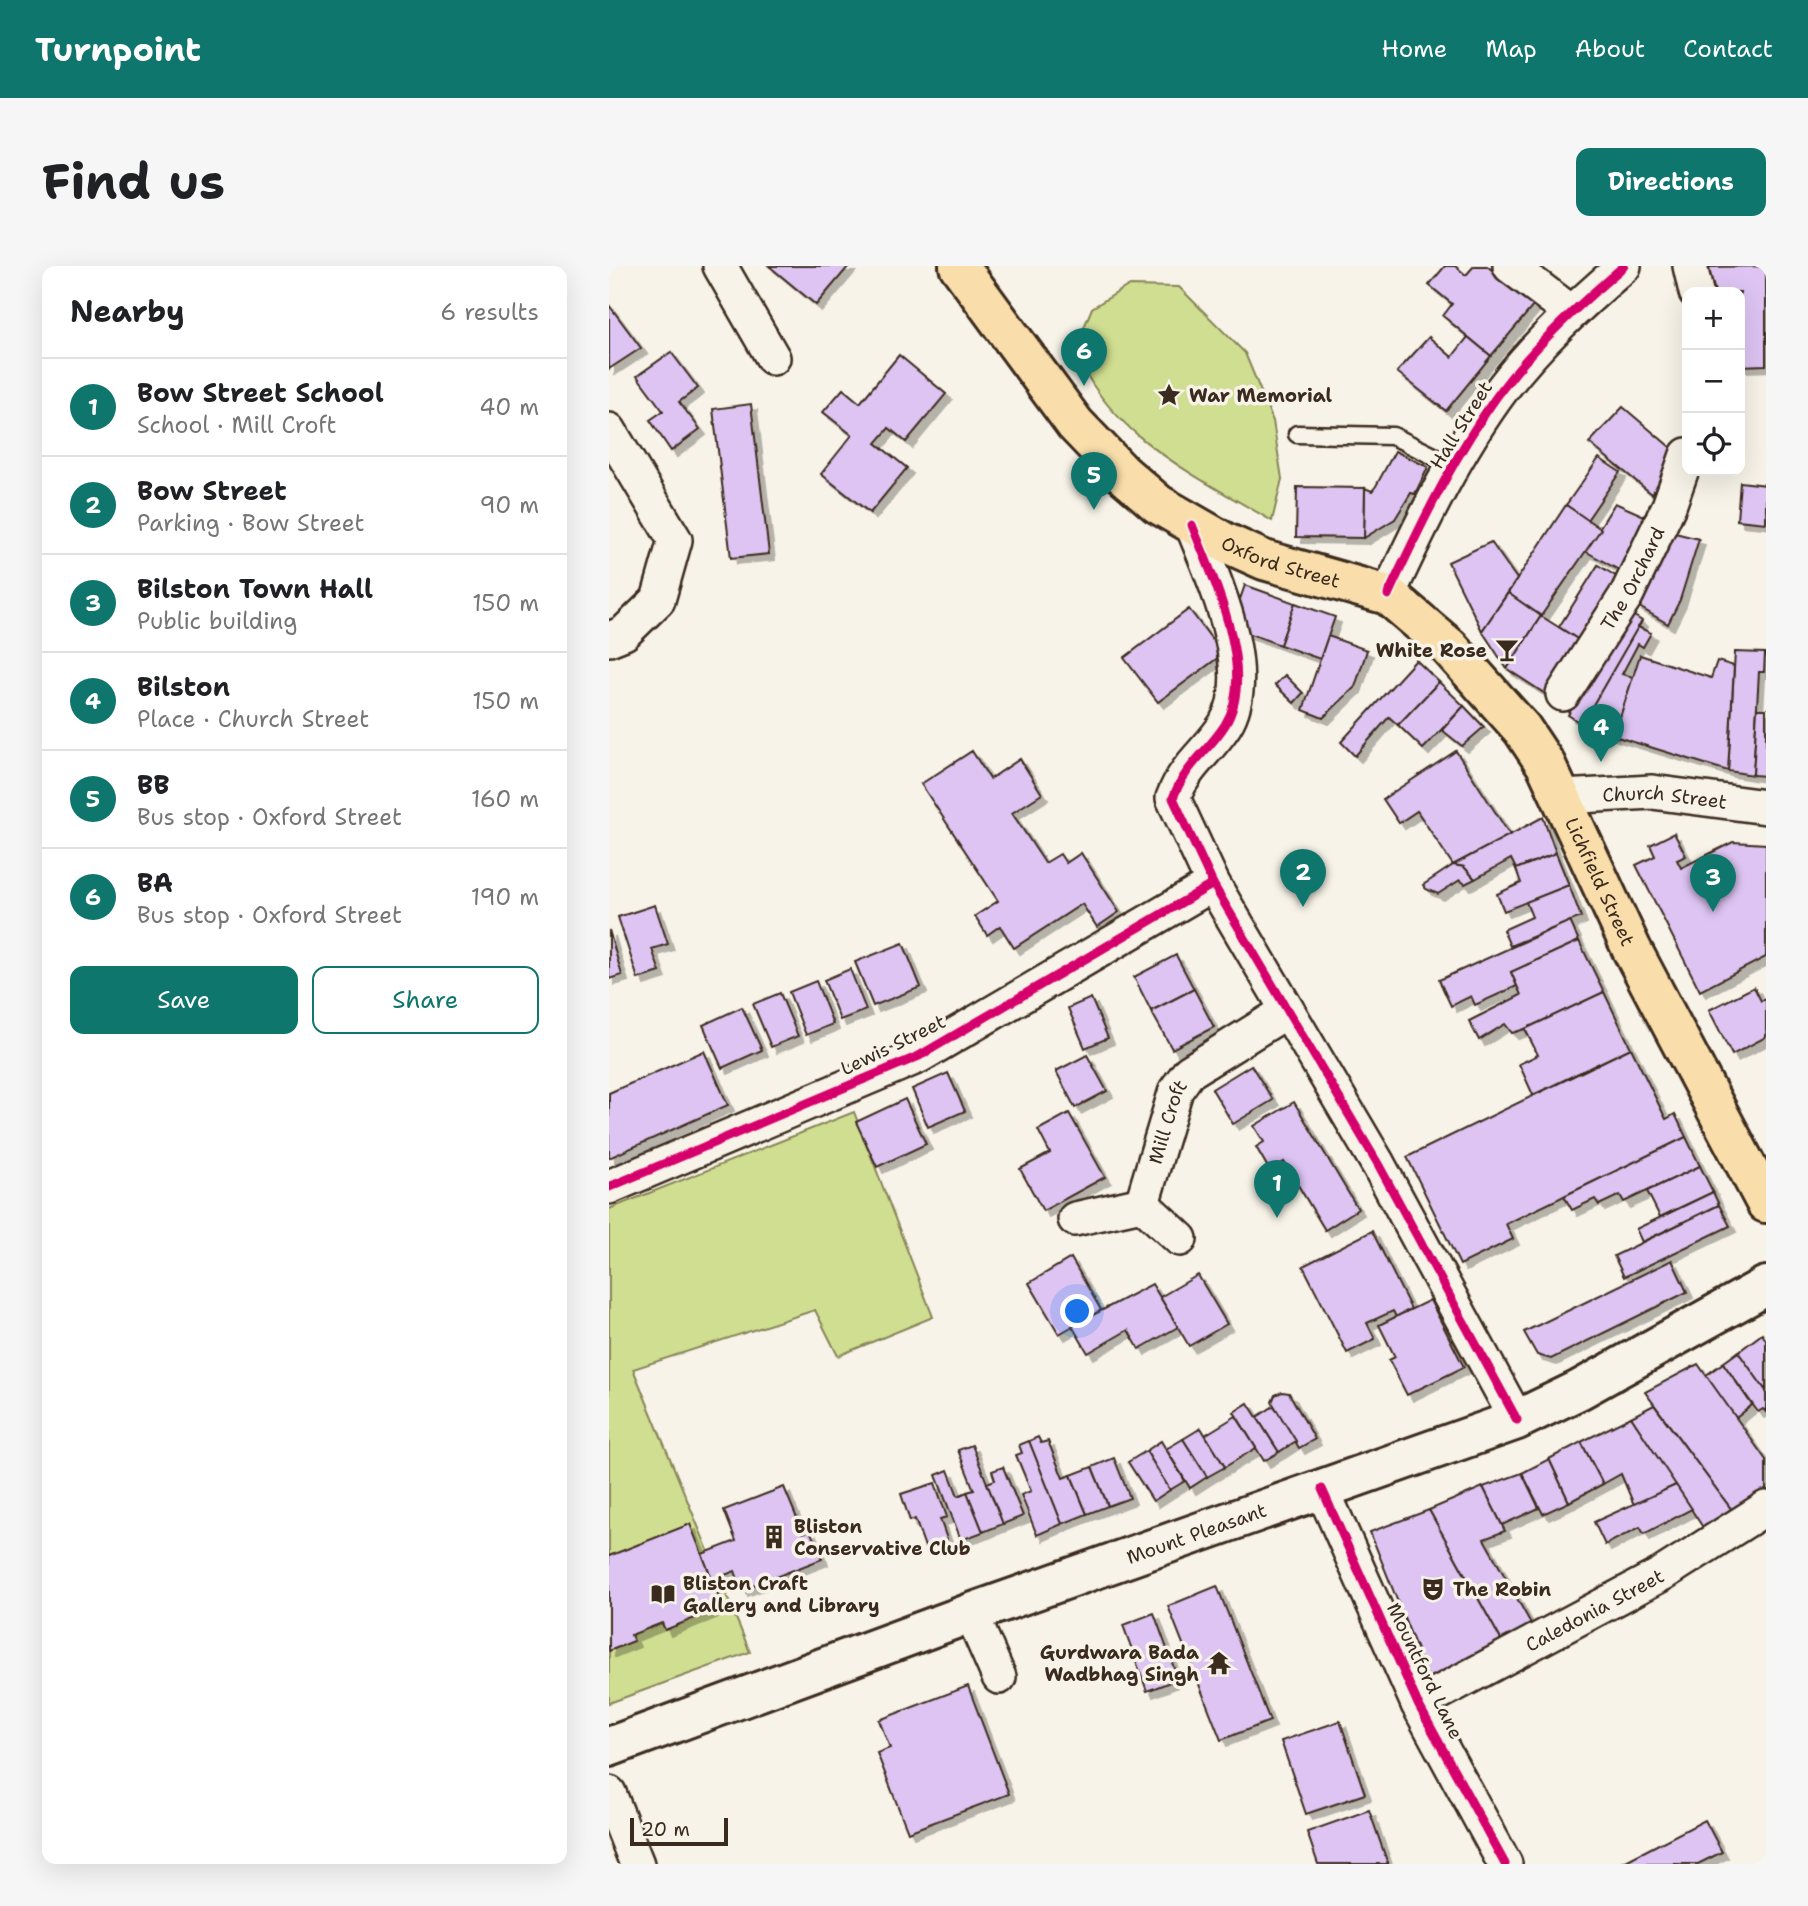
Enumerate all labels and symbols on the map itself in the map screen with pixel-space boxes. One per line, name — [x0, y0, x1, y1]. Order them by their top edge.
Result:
pin: 6 — [1061, 328, 1107, 386]
street label: Hall Street — [1424, 376, 1498, 474]
place icon: War Memorial — [1155, 381, 1183, 409]
place label: War Memorial — [1189, 383, 1333, 408]
pin: 5 — [1071, 452, 1117, 510]
street label: The Orchard — [1595, 522, 1670, 635]
street label: Oxford Street — [1217, 530, 1343, 593]
bar icon: White Rose — [1493, 636, 1521, 664]
place label: White Rose — [1376, 638, 1487, 663]
pin: 4 — [1578, 704, 1624, 762]
street label: Church Street — [1602, 779, 1728, 814]
street label: Lichfield Street — [1560, 813, 1641, 950]
pin: 2 — [1280, 849, 1326, 907]
pin: 3 — [1690, 854, 1736, 912]
street label: Lewis Street — [836, 1009, 950, 1081]
street label: Mill Croft — [1142, 1074, 1192, 1167]
pin: 1 — [1254, 1160, 1300, 1218]
your location — [1060, 1294, 1094, 1328]
street label: Mount Pleasant — [1123, 1497, 1270, 1570]
place label: Bliston Conservative Club — [794, 1514, 971, 1561]
building icon: Bliston Conservative Club — [760, 1523, 788, 1551]
street label: Caledonia Street — [1521, 1563, 1668, 1657]
place label: Bliston Craft Gallery and Library — [683, 1571, 880, 1618]
theatre icon: The Robin — [1419, 1575, 1447, 1603]
place label: The Robin — [1453, 1577, 1551, 1602]
library icon: Bliston Craft Gallery and Library — [649, 1580, 677, 1608]
street label: Mountford Lane — [1381, 1599, 1469, 1743]
place label: Gurdwara Bada Wadbhag Singh — [1040, 1640, 1199, 1687]
temple icon: Gurdwara Bada Wadbhag Singh — [1205, 1649, 1233, 1677]
scale bar — [630, 1815, 728, 1847]

